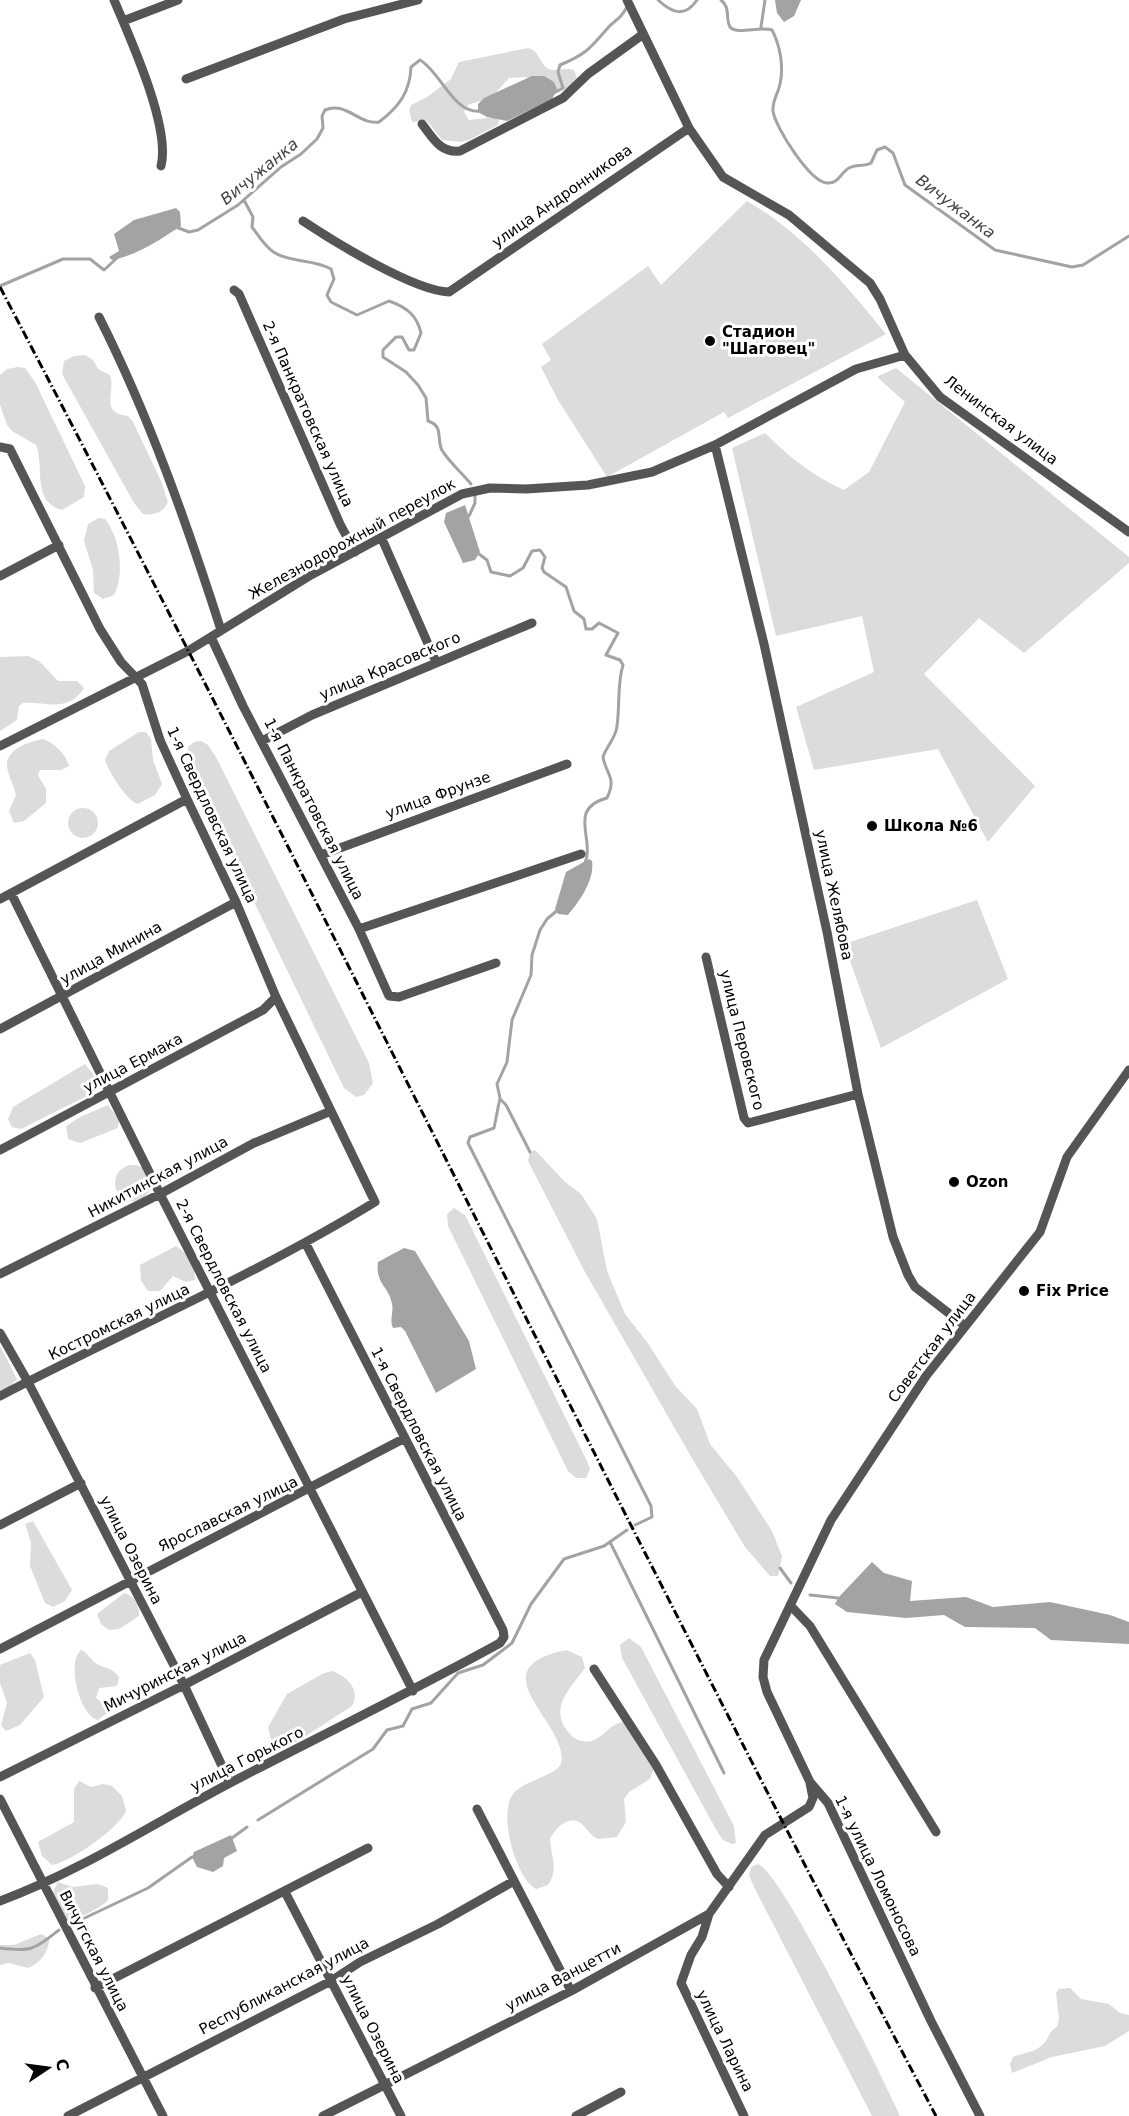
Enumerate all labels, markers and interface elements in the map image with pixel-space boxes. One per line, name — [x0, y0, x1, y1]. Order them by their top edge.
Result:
water label: Вичужанка — [217, 134, 302, 208]
street label: улица Андронникова — [488, 141, 636, 251]
water label: Вичужанка — [912, 170, 999, 242]
street label: 2-я Панкратовская улица — [259, 318, 357, 510]
place label: Стадион "Шаговец" — [722, 323, 815, 358]
marker: Стадион "Шаговец" — [703, 334, 717, 348]
street label: Ленинская улица — [941, 371, 1061, 469]
street label: Железнодорожный переулок — [245, 475, 459, 603]
street label: улица Красовского — [317, 628, 463, 704]
street label: 1-я Панкратовская улица — [260, 715, 368, 903]
street label: 1-я Свердловская улица — [163, 724, 261, 906]
street label: улица Фрунзе — [383, 768, 493, 822]
place label: Школа №6 — [884, 817, 978, 835]
marker: Школа №6 — [865, 819, 879, 833]
street label: улица Желябова — [811, 828, 857, 962]
street label: улица Минина — [57, 918, 165, 988]
street label: улица Перовского — [716, 968, 768, 1112]
street label: улица Ермака — [80, 1029, 186, 1097]
street label: Никитинская улица — [85, 1132, 231, 1222]
place label: Ozon — [966, 1173, 1008, 1191]
marker: Ozon — [947, 1175, 961, 1189]
street label: 2-я Свердловская улица — [172, 1196, 276, 1376]
street label: Костромская улица — [46, 1280, 192, 1364]
place label: Fix Price — [1036, 1282, 1109, 1300]
marker: Fix Price — [1017, 1284, 1031, 1298]
street label: Советская улица — [884, 1288, 980, 1406]
street label: 1-я Свердловская улица — [367, 1344, 471, 1524]
street label: Ярославская улица — [155, 1472, 301, 1556]
street label: улица Озерина — [96, 1493, 166, 1607]
street label: Мичуринская улица — [101, 1628, 249, 1716]
street label: улица Горького — [188, 1723, 306, 1795]
street label: 1-я улица Ломоносова — [831, 1793, 925, 1959]
street label: Вичугская улица — [56, 1887, 132, 2015]
street label: Республиканская улица — [196, 1934, 372, 2038]
street label: улица Ванцетти — [502, 1939, 624, 2015]
street label: улица Озерина — [338, 1972, 408, 2086]
street label: улица Ларина — [693, 1987, 757, 2095]
north arrow — [18, 2038, 78, 2098]
text: С — [52, 2057, 73, 2073]

